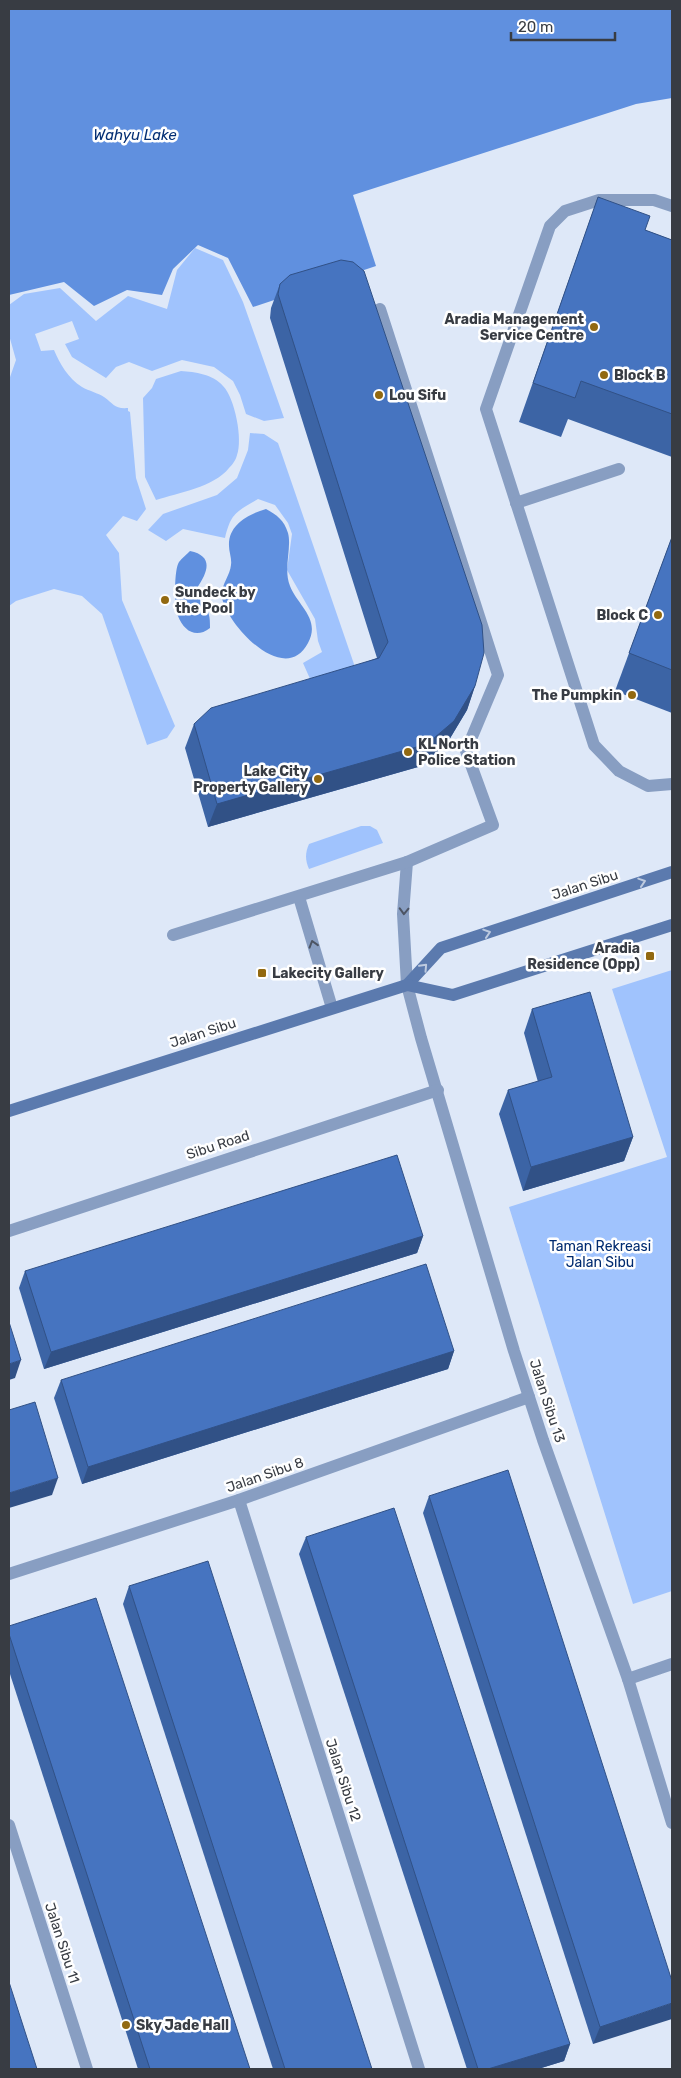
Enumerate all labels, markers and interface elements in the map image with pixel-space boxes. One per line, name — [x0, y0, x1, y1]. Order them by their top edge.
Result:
scale bar — [511, 10, 615, 42]
text: 20 m — [518, 18, 553, 36]
water label: Wahyu Lake — [93, 126, 177, 144]
place label: Aradia Management Service Centre — [444, 311, 584, 344]
marker: Aradia Management Service Centre — [588, 321, 600, 333]
place label: Block B — [614, 367, 666, 384]
marker: Block B — [598, 369, 610, 381]
place label: Lou Sifu — [389, 387, 446, 404]
marker: Lou Sifu — [373, 389, 385, 401]
place label: Sundeck by the Pool — [175, 584, 256, 617]
marker: Sundeck by the Pool — [159, 594, 171, 606]
place label: Block C — [596, 607, 648, 624]
marker: Block C — [652, 609, 664, 621]
place label: The Pumpkin — [532, 687, 622, 704]
marker: The Pumpkin — [626, 689, 638, 701]
place label: KL North Police Station — [418, 736, 516, 769]
marker: KL North Police Station — [402, 746, 414, 758]
place label: Lake City Property Gallery — [193, 763, 309, 796]
marker: Lake City Property Gallery — [312, 773, 324, 785]
street label: Jalan Sibu — [550, 866, 620, 904]
one-way arrow — [637, 878, 645, 888]
one-way arrow — [399, 907, 409, 915]
one-way arrow — [483, 929, 491, 939]
place label: Aradia Residence (Opp) — [527, 940, 640, 973]
one-way arrow — [309, 941, 319, 949]
marker: Aradia Residence (Opp) — [644, 950, 656, 962]
one-way arrow — [418, 963, 427, 972]
place label: Lakecity Gallery — [272, 965, 385, 982]
marker: Lakecity Gallery — [256, 967, 268, 979]
street label: Jalan Sibu — [168, 1014, 238, 1052]
street label: Sibu Road — [184, 1127, 252, 1163]
park label: Taman Rekreasi Jalan Sibu — [549, 1238, 651, 1271]
street label: Jalan Sibu 13 — [526, 1357, 568, 1445]
street label: Jalan Sibu 8 — [224, 1454, 306, 1496]
street label: Jalan Sibu 12 — [322, 1736, 364, 1824]
street label: Jalan Sibu 11 — [41, 1900, 83, 1986]
place label: Sky Jade Hall — [136, 2017, 229, 2034]
marker: Sky Jade Hall — [120, 2019, 132, 2031]

